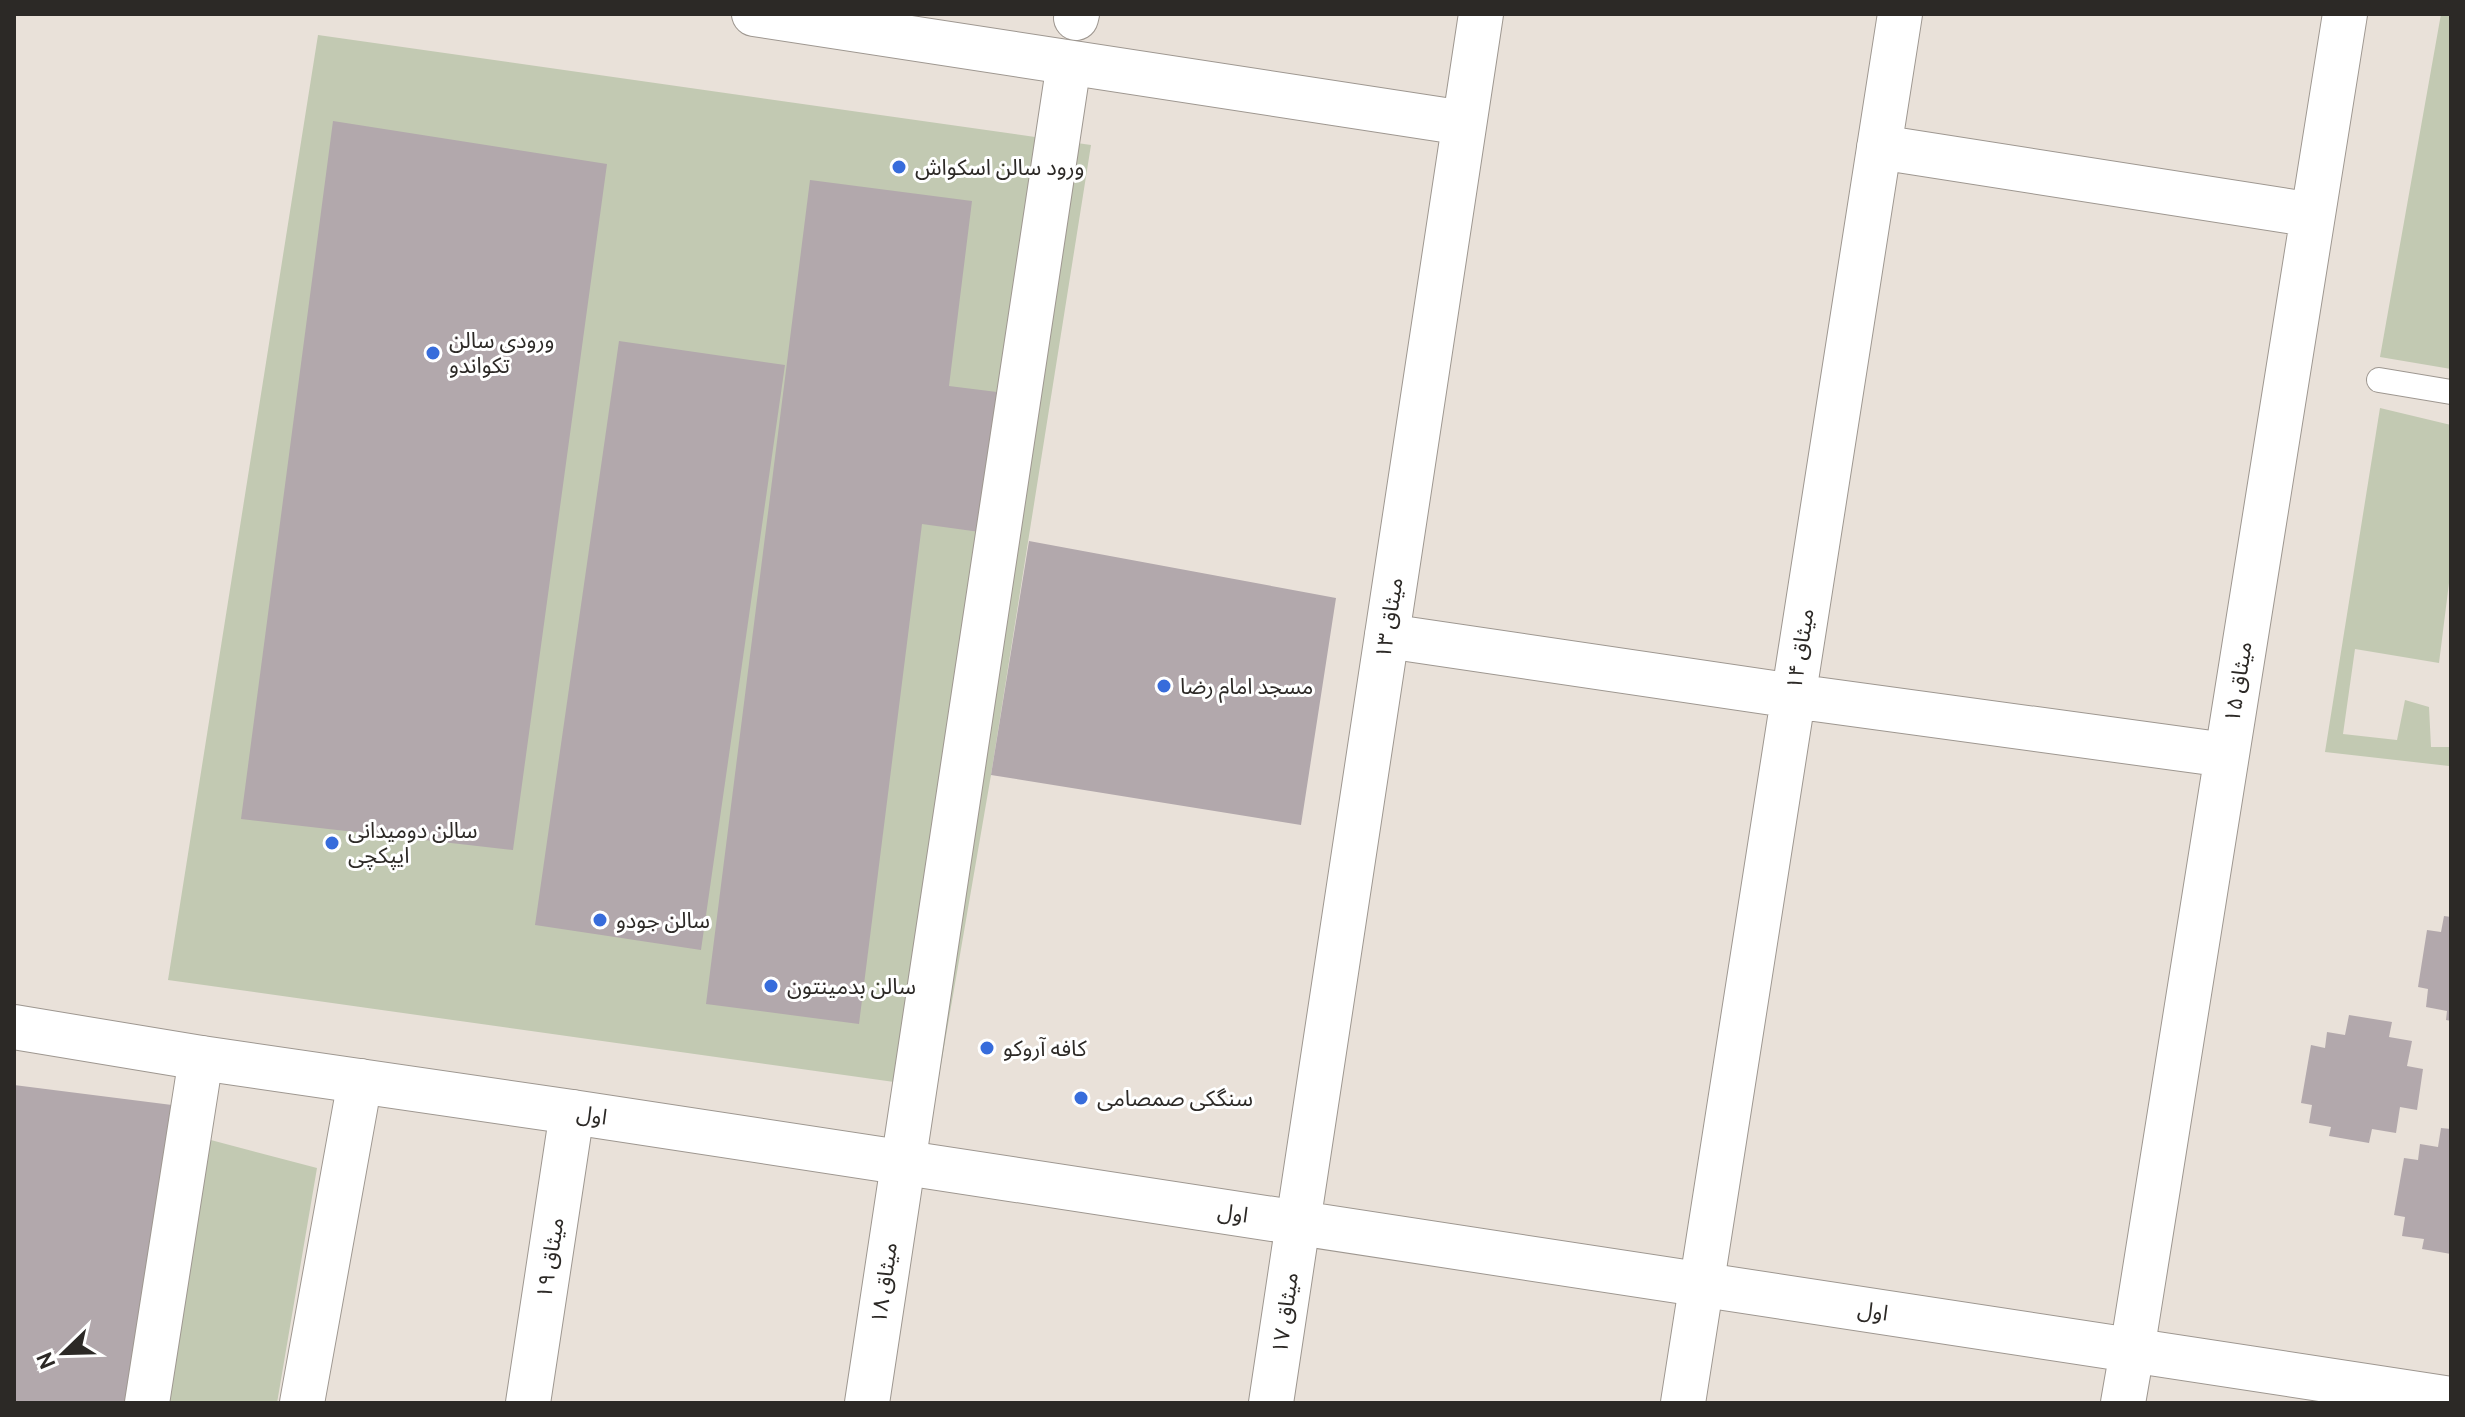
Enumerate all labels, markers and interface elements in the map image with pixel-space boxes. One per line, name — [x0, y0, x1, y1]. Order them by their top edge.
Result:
place label: ورود سالن اسکواش — [915, 154, 1084, 181]
marker: ورود سالن اسکواش — [890, 158, 908, 176]
place label: ورودی سالن تکواندو — [449, 327, 554, 379]
marker: ورودی سالن تکواندو — [424, 344, 442, 362]
street label: میثاق ۱۳ — [1369, 576, 1409, 660]
street label: میثاق ۱۴ — [1780, 607, 1820, 691]
street label: میثاق ۱۵ — [2218, 640, 2258, 724]
place label: مسجد امام رضا — [1180, 673, 1313, 703]
marker: مسجد امام رضا — [1155, 677, 1173, 695]
place label: سالن دومیدانی ایپکچی — [348, 817, 478, 870]
marker: سالن دومیدانی ایپکچی — [323, 834, 341, 852]
place label: سالن جودو — [616, 907, 710, 934]
marker: سالن جودو — [591, 911, 609, 929]
place label: سالن بدمینتون — [787, 973, 916, 1000]
marker: سالن بدمینتون — [762, 977, 780, 995]
place label: کافه آروکو — [1003, 1035, 1087, 1062]
marker: کافه آروکو — [978, 1039, 996, 1057]
place label: سنگکی صمصامی — [1097, 1085, 1253, 1112]
marker: سنگکی صمصامی — [1072, 1089, 1090, 1107]
street label: اول — [575, 1099, 609, 1131]
street label: اول — [1216, 1197, 1250, 1229]
street label: میثاق ۱۹ — [530, 1216, 570, 1300]
street label: میثاق ۱۸ — [865, 1241, 903, 1325]
street label: میثاق ۱۷ — [1266, 1271, 1304, 1355]
street label: اول — [1856, 1295, 1890, 1327]
north arrow — [24, 1313, 104, 1393]
text: N — [31, 1348, 62, 1373]

